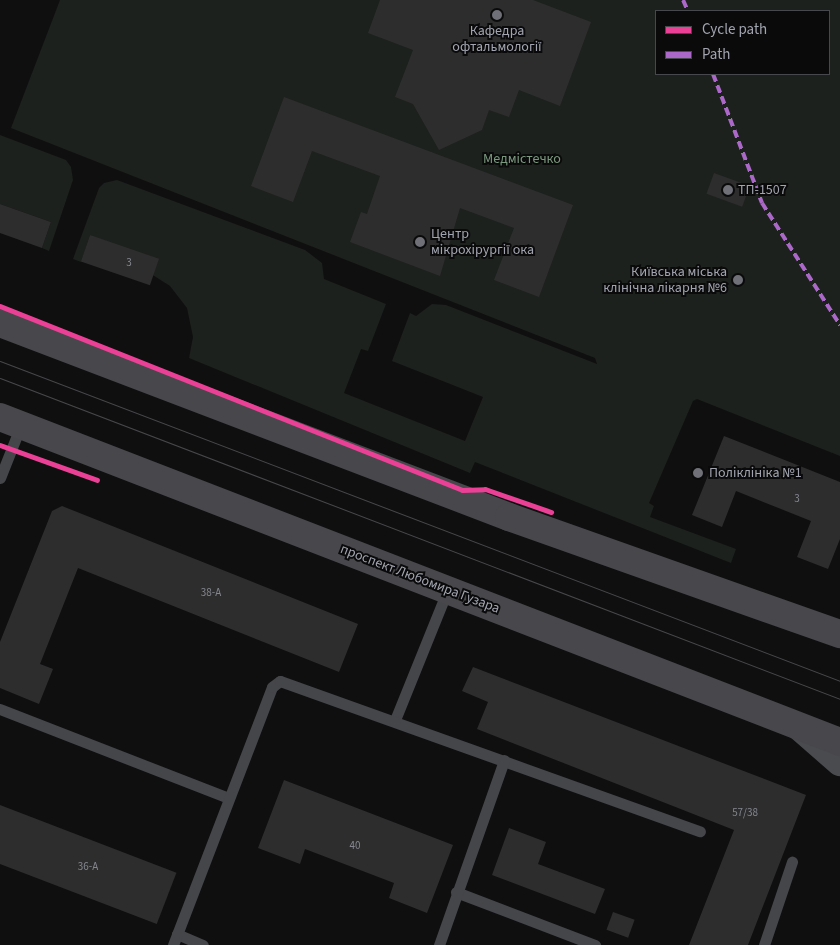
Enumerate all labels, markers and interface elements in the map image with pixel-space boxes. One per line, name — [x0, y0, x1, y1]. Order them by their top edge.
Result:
marker: Кафедра офтальмології — [491, 9, 503, 21]
legend — [655, 10, 830, 75]
text: Cycle path — [702, 19, 767, 40]
place label: Кафедра офтальмології — [452, 23, 542, 56]
text: Path — [702, 44, 730, 65]
park label: Медмістечко — [483, 151, 561, 167]
place label: ТП-1507 — [738, 182, 787, 198]
marker: ТП-1507 — [722, 184, 734, 196]
place label: Центр мікрохірургії ока — [431, 226, 534, 258]
marker: Центр мікрохірургії ока — [413, 235, 427, 249]
house number: 3 — [126, 256, 132, 270]
place label: Київська міська клінічна лікарня №6 — [603, 264, 727, 296]
marker: Київська міська клінічна лікарня №6 — [731, 273, 745, 287]
place label: Поліклініка №1 — [709, 465, 802, 481]
marker: Поліклініка №1 — [691, 466, 705, 480]
house number: 3 — [794, 492, 800, 506]
street label: проспект Любомира Гузара — [338, 541, 502, 617]
house number: 38-А — [201, 586, 221, 600]
house number: 57/38 — [732, 806, 758, 820]
house number: 40 — [350, 839, 360, 853]
house number: 36-А — [78, 860, 98, 874]

